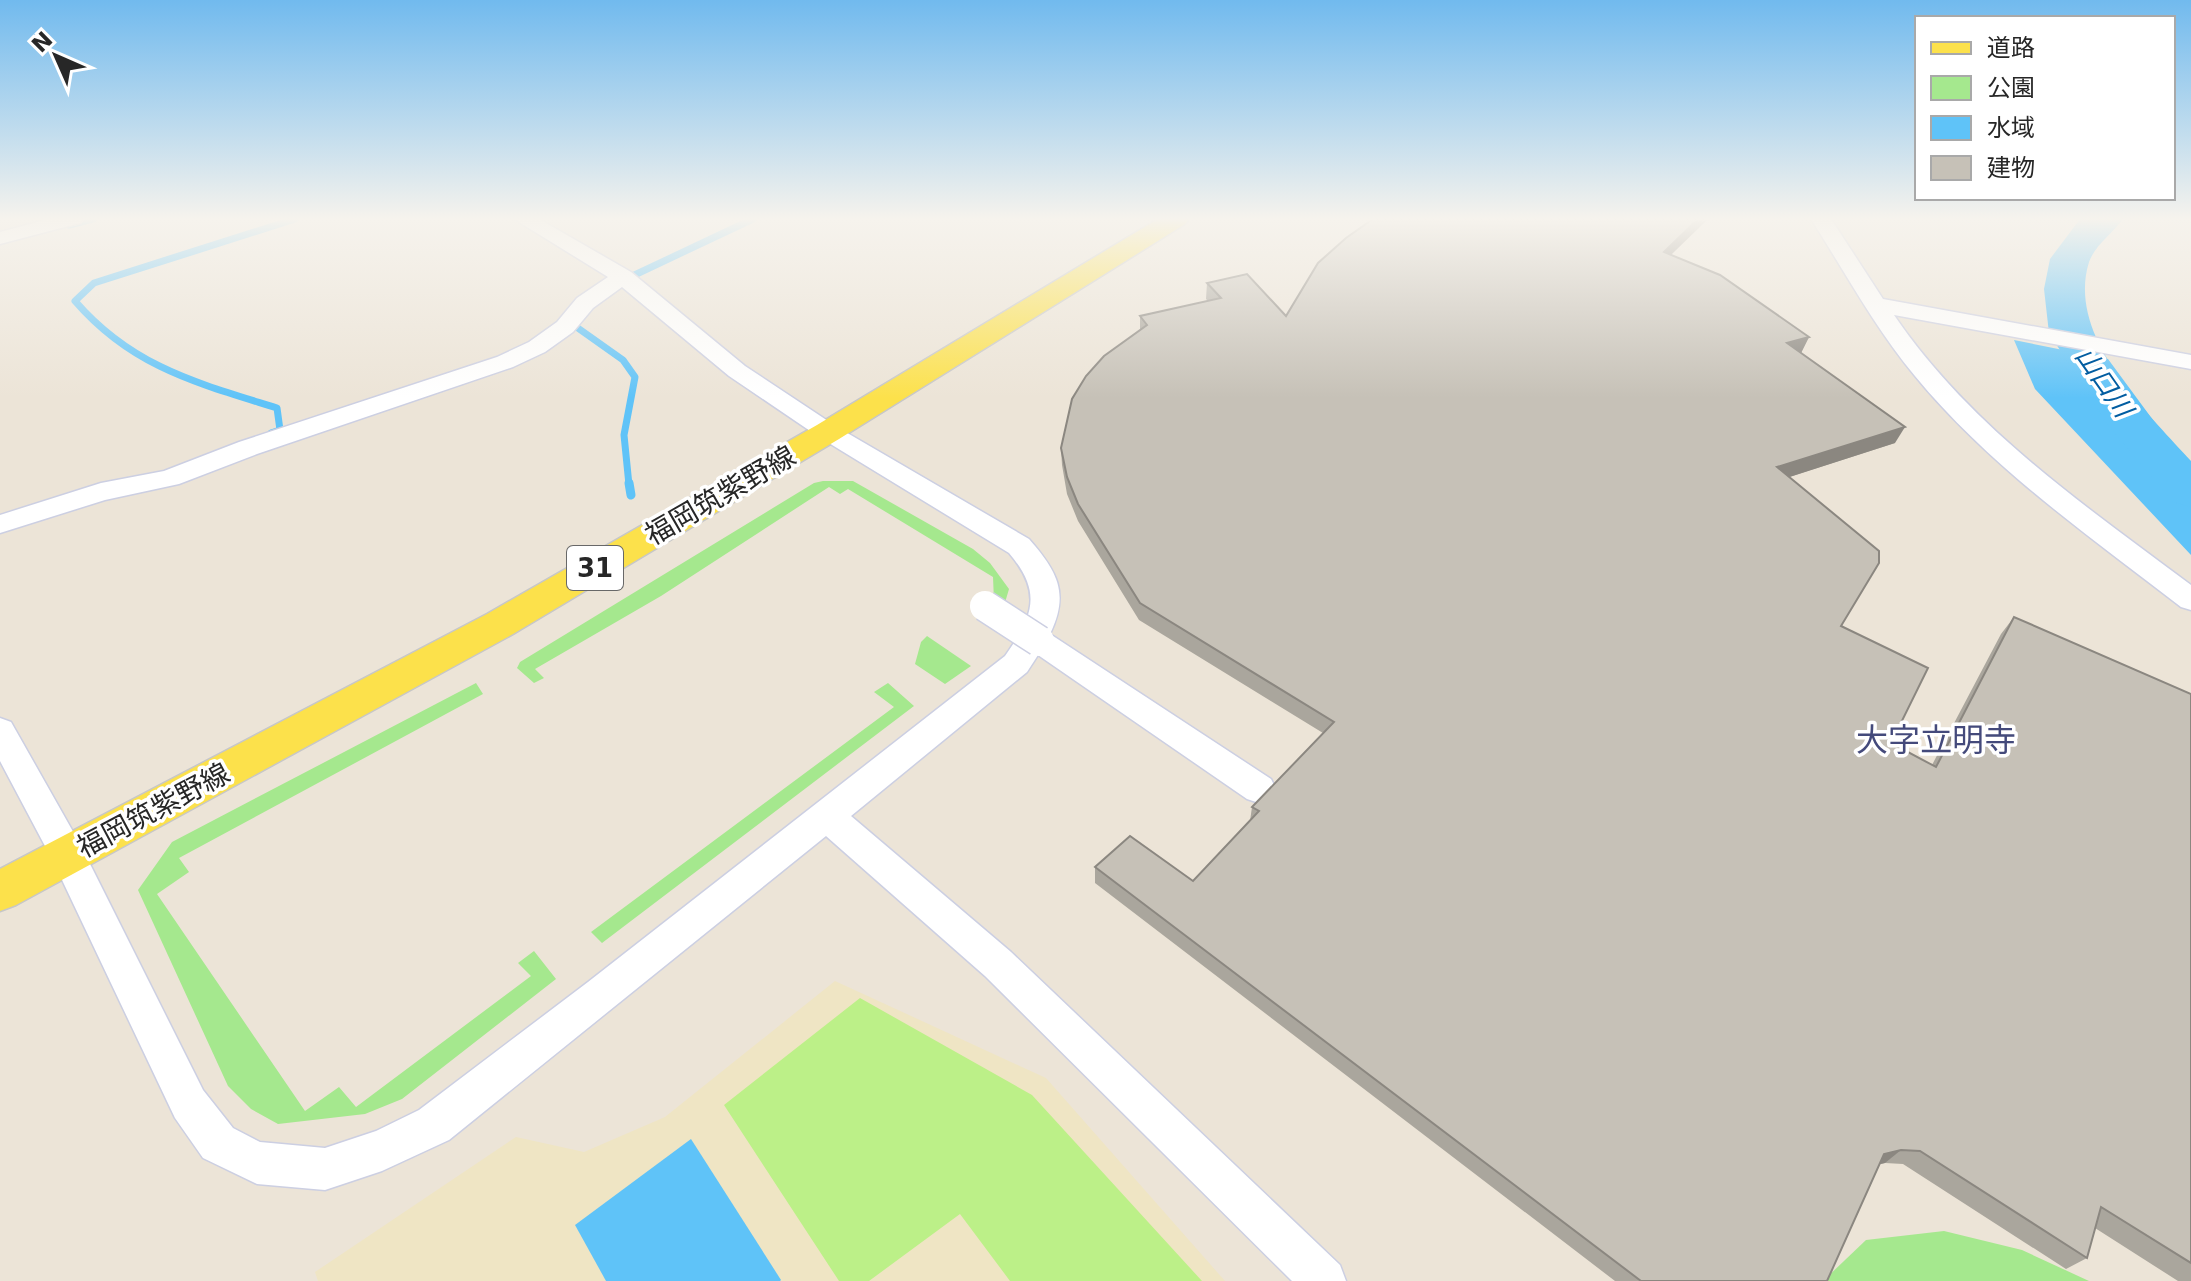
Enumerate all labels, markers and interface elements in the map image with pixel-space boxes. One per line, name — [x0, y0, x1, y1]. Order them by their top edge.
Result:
north arrow — [16, 16, 96, 96]
legend — [1915, 16, 2175, 200]
text: N — [27, 27, 58, 58]
text: 道路 — [1987, 34, 2035, 62]
text: 公園 — [1987, 74, 2035, 102]
text: 水域 — [1987, 114, 2035, 142]
text: 建物 — [1987, 154, 2035, 182]
water label: 山口川 — [2069, 341, 2140, 425]
street label: 福岡筑紫野線 — [639, 439, 801, 552]
road number: 31 — [567, 546, 623, 590]
district label: 大字立明寺 — [1856, 721, 2016, 759]
street label: 福岡筑紫野線 — [71, 756, 235, 864]

